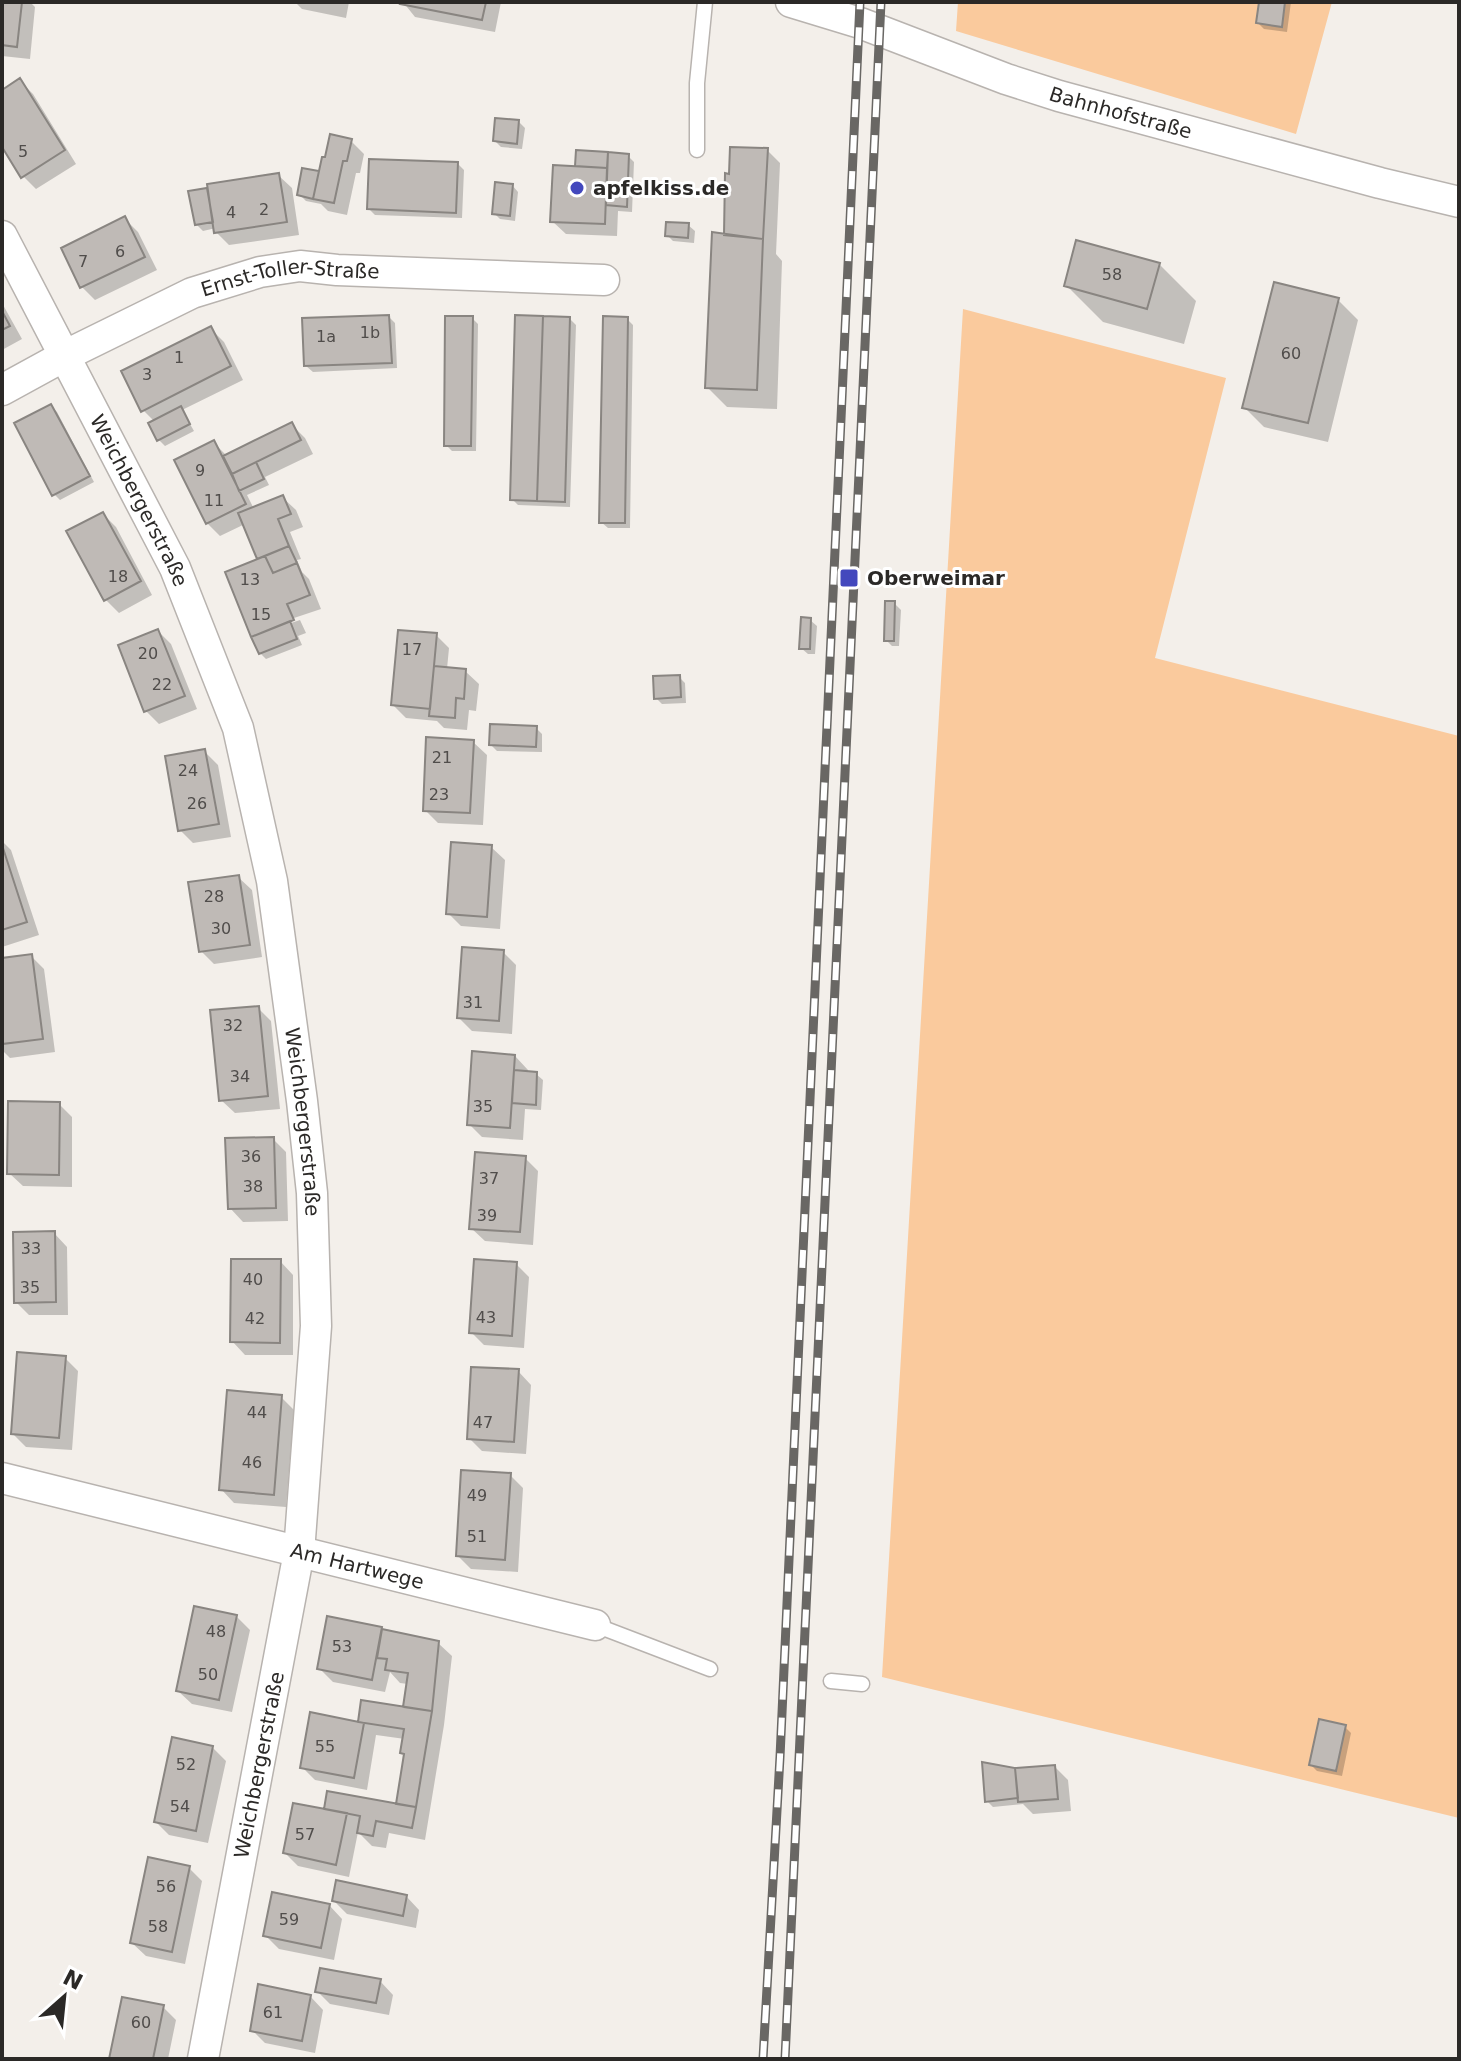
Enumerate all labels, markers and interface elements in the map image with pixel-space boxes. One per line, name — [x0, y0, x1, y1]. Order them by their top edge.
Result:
street label: Bahnhofstraße — [1046, 82, 1195, 144]
house number: 5 — [18, 142, 28, 161]
place label: apfelkiss.de — [593, 176, 729, 200]
marker: apfelkiss.de — [568, 179, 586, 197]
house number: 2 — [259, 200, 269, 219]
house number: 4 — [226, 203, 236, 222]
house number: 6 — [115, 242, 125, 261]
house number: 7 — [78, 252, 88, 271]
street label: Ernst-Toller-Straße — [198, 254, 380, 302]
house number: 58 — [1102, 265, 1122, 284]
house number: 1b — [360, 323, 380, 342]
house number: 1a — [316, 327, 336, 346]
house number: 60 — [1281, 344, 1301, 363]
house number: 1 — [174, 348, 184, 367]
house number: 3 — [142, 365, 152, 384]
street label: Weichbergerstraße — [85, 410, 193, 590]
house number: 9 — [195, 461, 205, 480]
house number: 11 — [204, 491, 224, 510]
place label: Oberweimar — [867, 566, 1005, 590]
house number: 18 — [108, 567, 128, 586]
marker: Oberweimar — [838, 567, 860, 589]
house number: 13 — [240, 570, 260, 589]
house number: 15 — [251, 605, 271, 624]
house number: 17 — [402, 640, 422, 659]
house number: 20 — [138, 644, 158, 663]
house number: 22 — [152, 675, 172, 694]
house number: 21 — [432, 748, 452, 767]
house number: 24 — [178, 761, 198, 780]
house number: 23 — [429, 785, 449, 804]
house number: 26 — [187, 794, 207, 813]
house number: 28 — [204, 887, 224, 906]
house number: 30 — [211, 919, 231, 938]
house number: 31 — [463, 993, 483, 1012]
house number: 32 — [223, 1016, 243, 1035]
street label: Weichbergerstraße — [280, 1026, 325, 1217]
house number: 34 — [230, 1067, 250, 1086]
house number: 35 — [473, 1097, 493, 1116]
house number: 36 — [241, 1147, 261, 1166]
house number: 37 — [479, 1169, 499, 1188]
house number: 38 — [243, 1177, 263, 1196]
house number: 39 — [477, 1206, 497, 1225]
house number: 33 — [21, 1239, 41, 1258]
house number: 40 — [243, 1270, 263, 1289]
house number: 35 — [20, 1278, 40, 1297]
house number: 43 — [476, 1308, 496, 1327]
house number: 42 — [245, 1309, 265, 1328]
house number: 44 — [247, 1403, 267, 1422]
house number: 47 — [473, 1413, 493, 1432]
house number: 46 — [242, 1453, 262, 1472]
house number: 49 — [467, 1486, 487, 1505]
house number: 51 — [467, 1527, 487, 1546]
street label: Am Hartwege — [288, 1538, 426, 1594]
house number: 48 — [206, 1622, 226, 1641]
house number: 53 — [332, 1637, 352, 1656]
house number: 50 — [198, 1665, 218, 1684]
street label: Weichbergerstraße — [229, 1670, 289, 1860]
house number: 55 — [315, 1737, 335, 1756]
house number: 52 — [176, 1755, 196, 1774]
house number: 54 — [170, 1797, 190, 1816]
house number: 57 — [295, 1825, 315, 1844]
house number: 56 — [156, 1877, 176, 1896]
house number: 59 — [279, 1910, 299, 1929]
house number: 58 — [148, 1917, 168, 1936]
north arrow — [24, 1957, 104, 2037]
text: N — [59, 1964, 87, 1995]
house number: 61 — [263, 2003, 283, 2022]
house number: 60 — [131, 2013, 151, 2032]

